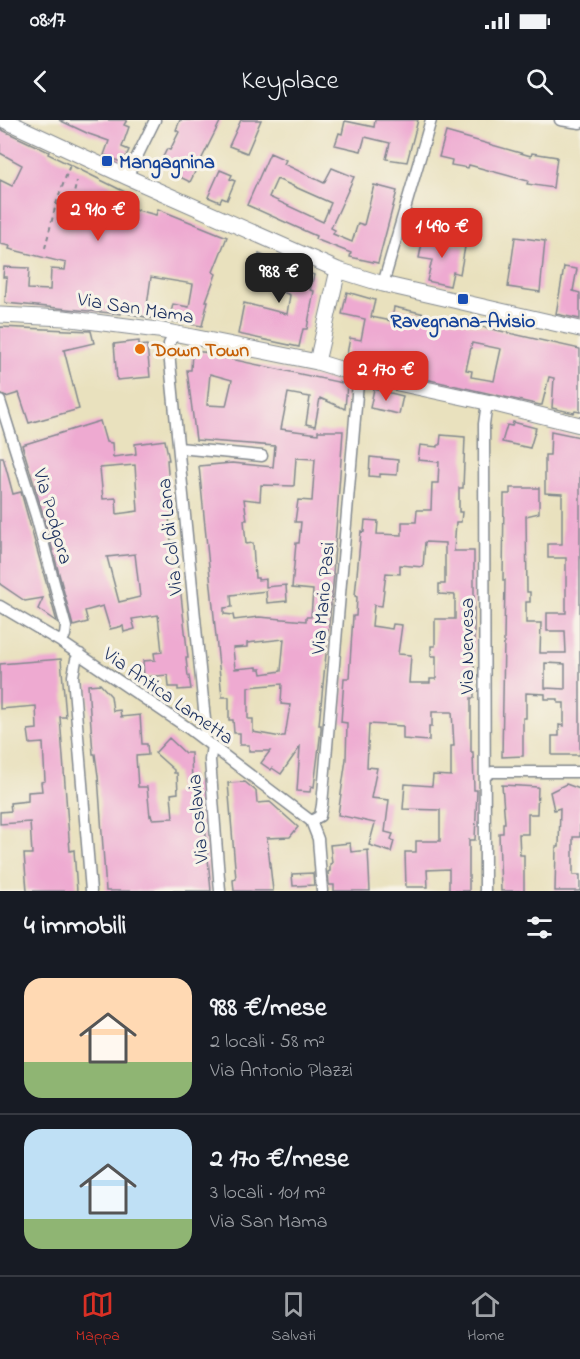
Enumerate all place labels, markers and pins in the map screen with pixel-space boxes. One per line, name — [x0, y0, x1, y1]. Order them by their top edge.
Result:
place label: Mangagnina — [119, 149, 215, 179]
marker: Mangagnina — [100, 154, 114, 168]
pin: 2 910 € — [43, 191, 153, 242]
pin: 1 490 € — [387, 208, 497, 259]
pin: 988 € — [237, 253, 321, 304]
marker: Ravegnana-Avisio — [456, 292, 470, 306]
place label: Ravegnana-Avisio — [391, 308, 535, 338]
place label: Down Town — [151, 337, 249, 366]
marker: Down Town — [133, 342, 147, 356]
pin: 2 170 € — [331, 351, 441, 402]

